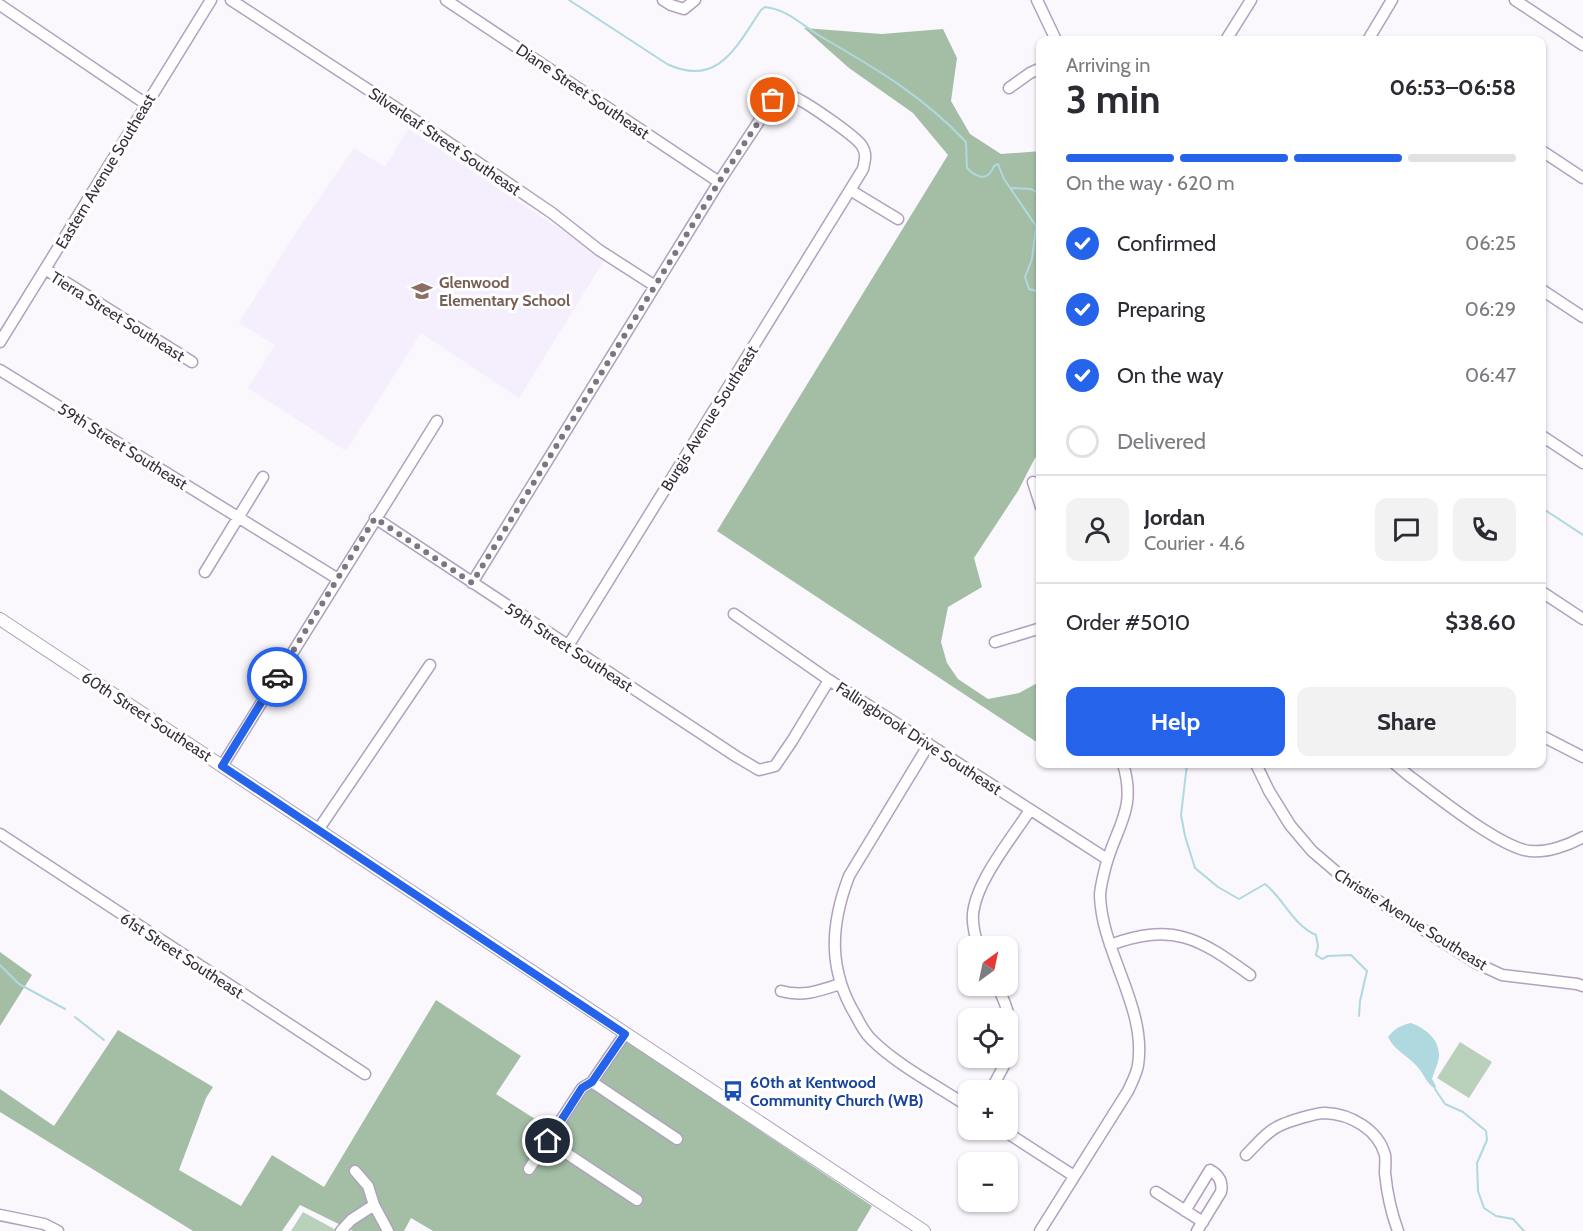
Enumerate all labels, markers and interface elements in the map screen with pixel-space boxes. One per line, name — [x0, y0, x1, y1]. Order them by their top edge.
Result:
street label: Diane Street Southeast — [513, 40, 653, 143]
text: Arriving in — [1066, 53, 1150, 77]
pin — [747, 74, 798, 125]
text: 06:53–06:58 — [1390, 74, 1516, 101]
text: 3 min — [1066, 75, 1161, 123]
icon: bag — [756, 83, 789, 116]
street label: Silverleaf Street Southeast — [365, 84, 525, 200]
street label: Eastern Avenue Southeast — [52, 90, 159, 252]
text: On the way · 620 m — [1066, 171, 1235, 195]
icon: check — [1066, 227, 1099, 260]
text: Confirmed — [1117, 230, 1216, 257]
text: 06:25 — [1465, 231, 1516, 255]
street label: Tierra Street Southeast — [47, 267, 189, 366]
place label: Glenwood Elementary School — [439, 273, 570, 310]
school or university icon: Glenwood Elementary School — [410, 279, 434, 303]
icon: check — [1066, 293, 1099, 326]
text: Preparing — [1117, 296, 1205, 323]
text: 06:29 — [1465, 297, 1516, 321]
street label: Burgis Avenue Southeast — [657, 342, 762, 494]
icon: check — [1066, 359, 1099, 392]
text: On the way — [1117, 362, 1224, 389]
text: 06:47 — [1465, 363, 1516, 387]
street label: 59th Street Southeast — [55, 399, 191, 494]
text: Delivered — [1117, 428, 1206, 455]
button: person — [1066, 498, 1129, 561]
button: chat — [1375, 498, 1438, 561]
button: phone — [1453, 498, 1516, 561]
text: Jordan — [1144, 504, 1205, 531]
text: Courier · 4.6 — [1144, 531, 1245, 555]
street label: 59th Street Southeast — [501, 599, 637, 696]
text: Order #5010 — [1066, 609, 1190, 636]
text: $38.60 — [1445, 609, 1516, 636]
courier — [247, 647, 307, 707]
icon: car — [261, 661, 294, 694]
street label: 60th Street Southeast — [78, 667, 216, 766]
street label: Fallingbrook Drive Southeast — [833, 678, 1005, 799]
button: Help — [1066, 687, 1285, 756]
button: Share — [1297, 687, 1516, 756]
street label: Christie Avenue Southeast — [1331, 864, 1491, 975]
street label: 61st Street Southeast — [117, 909, 247, 1003]
north arrow — [958, 936, 1018, 996]
map controls — [958, 936, 1018, 1212]
button: locate — [958, 1008, 1018, 1068]
place label: 60th at Kentwood Community Church (WB) — [750, 1073, 923, 1110]
bus stop icon: 60th at Kentwood Community Church (WB) — [721, 1079, 745, 1103]
button: + — [958, 1080, 1018, 1140]
pin — [522, 1115, 573, 1166]
icon: home — [531, 1124, 564, 1157]
button: − — [958, 1152, 1018, 1212]

